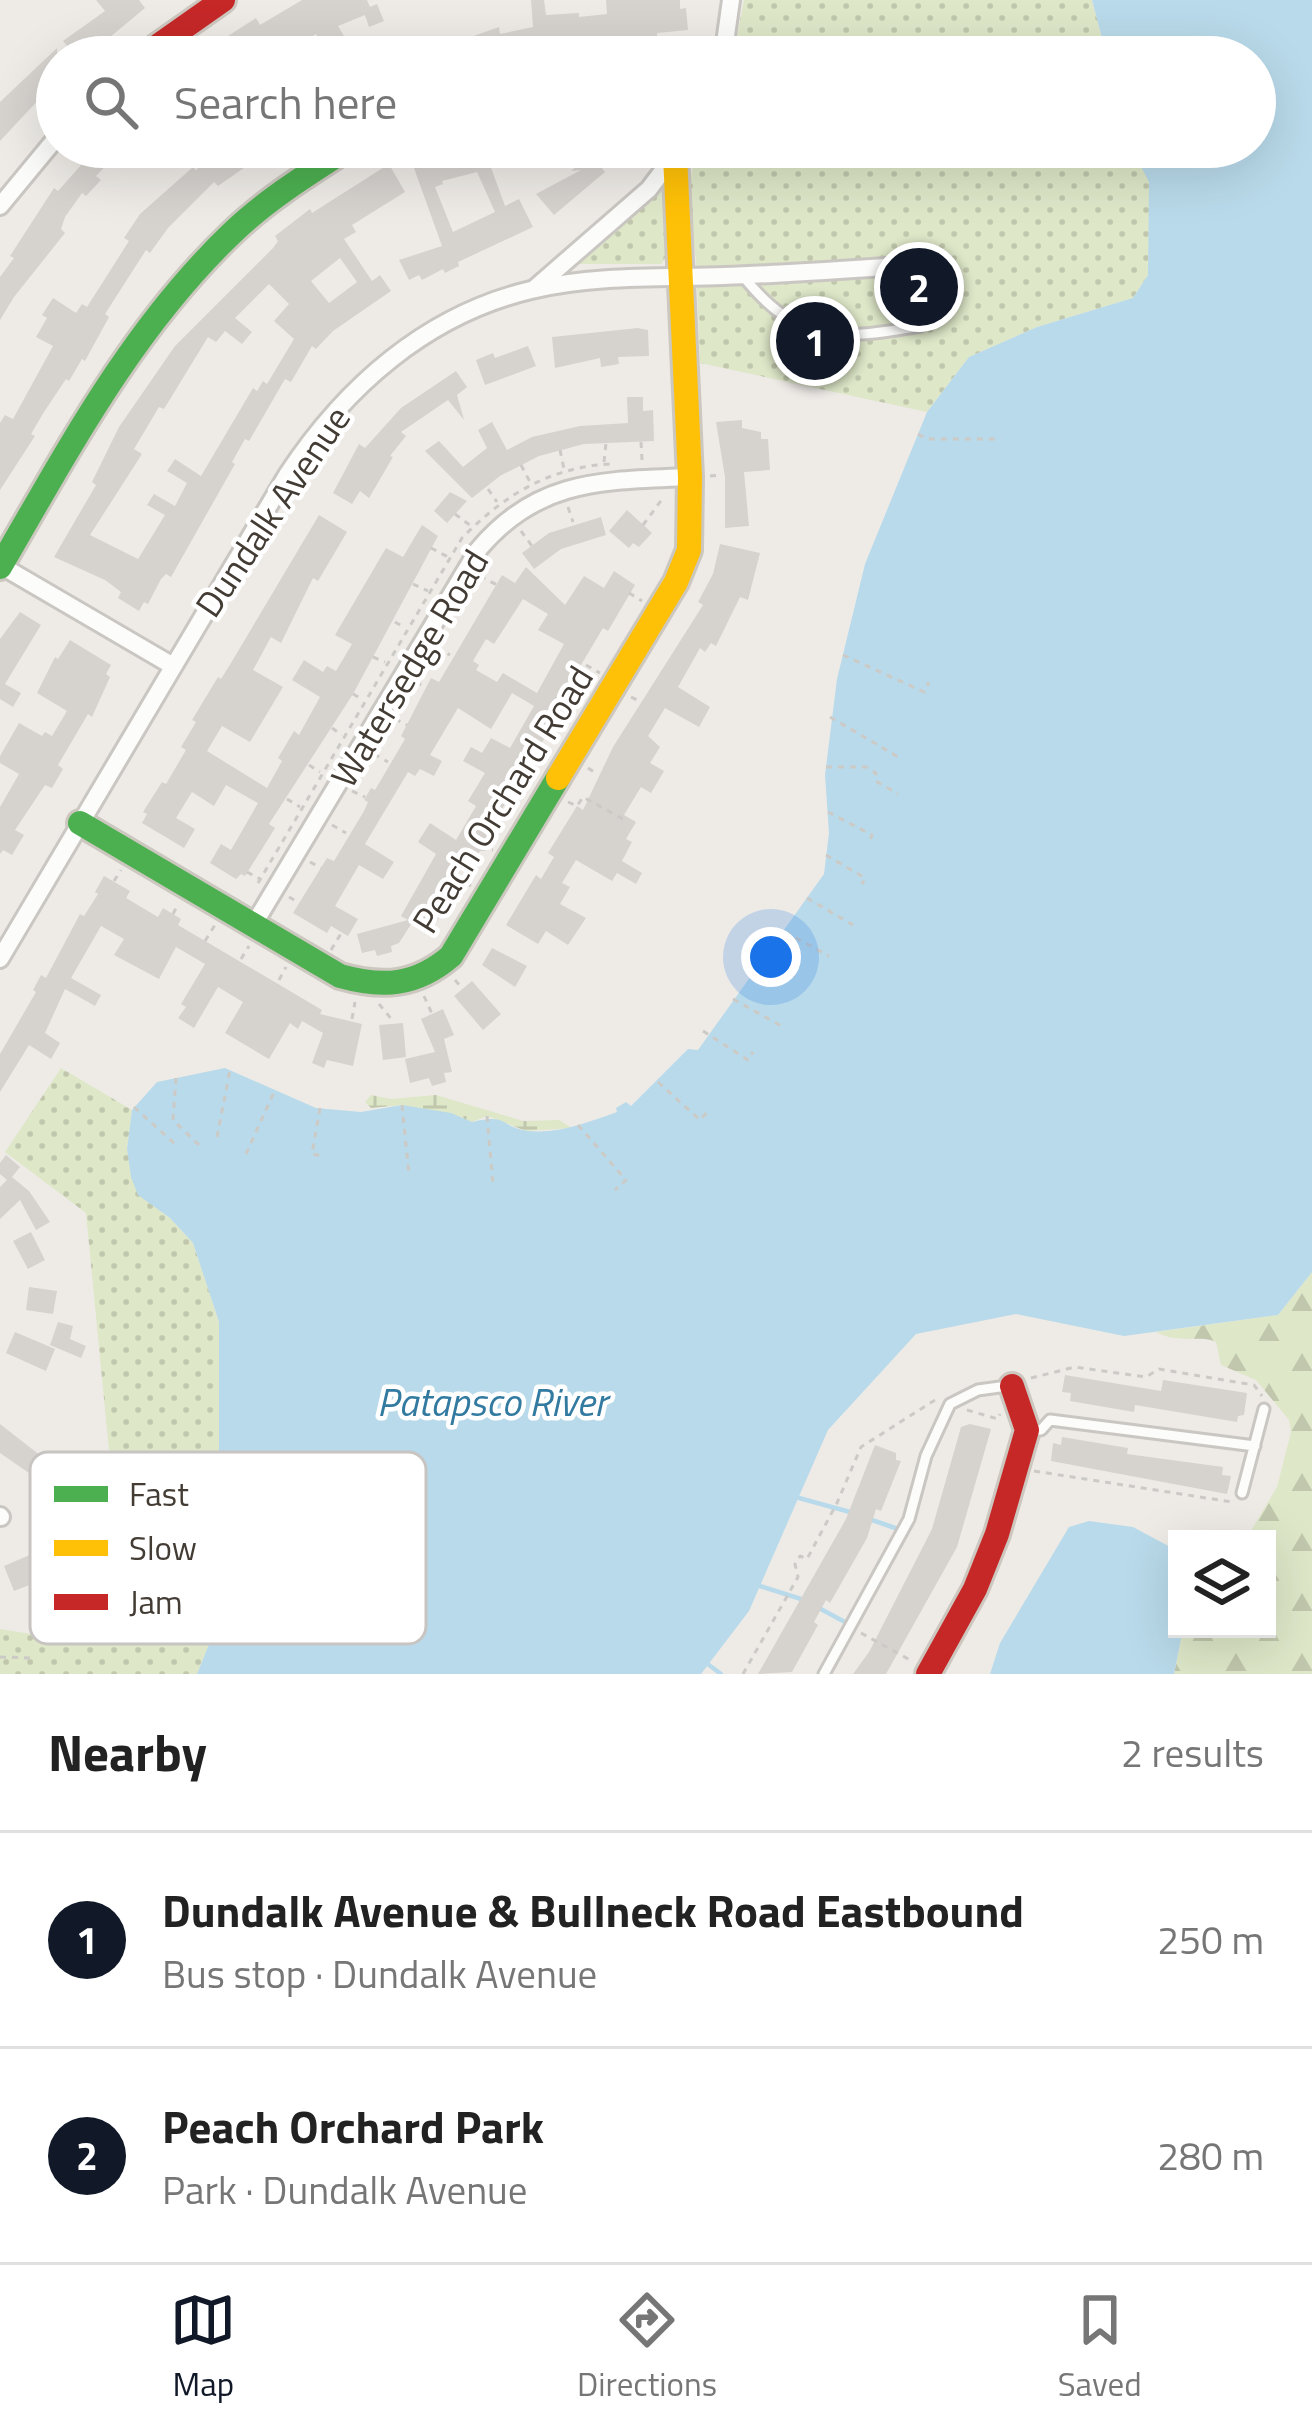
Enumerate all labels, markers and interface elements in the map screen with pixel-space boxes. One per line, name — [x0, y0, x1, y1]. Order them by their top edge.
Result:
search box — [36, 36, 1276, 168]
text: Search here — [174, 68, 397, 136]
icon: search — [78, 69, 144, 135]
pin: 2 — [880, 242, 958, 332]
pin: 1 — [776, 296, 854, 386]
street label: Dundalk Avenue — [181, 394, 363, 628]
street label: Watersedge Road — [316, 538, 502, 798]
street label: Peach Orchard Road — [398, 655, 606, 943]
your location — [741, 927, 801, 987]
water label: Patapsco River — [377, 1372, 612, 1431]
legend — [30, 1452, 426, 1644]
text: Fast — [129, 1469, 189, 1519]
text: Slow — [129, 1523, 197, 1573]
map controls — [1168, 1530, 1276, 1638]
button: layers — [1168, 1530, 1276, 1638]
text: Jam — [129, 1577, 183, 1627]
text: Nearby — [48, 1713, 207, 1791]
text: 2 results — [1121, 1723, 1264, 1782]
text: Dundalk Avenue & Bullneck Road Eastbound — [162, 1876, 1024, 1944]
text: 1 — [76, 1910, 98, 1969]
text: 250 m — [1157, 1910, 1264, 1969]
text: Bus stop · Dundalk Avenue — [162, 1944, 597, 2003]
text: Peach Orchard Park — [162, 2092, 544, 2160]
text: 2 — [76, 2126, 98, 2185]
text: 280 m — [1157, 2126, 1264, 2185]
text: Park · Dundalk Avenue — [162, 2160, 528, 2219]
tab: Map — [170, 2287, 236, 2409]
tab: Directions — [577, 2287, 717, 2409]
tab: Saved — [1058, 2287, 1142, 2409]

